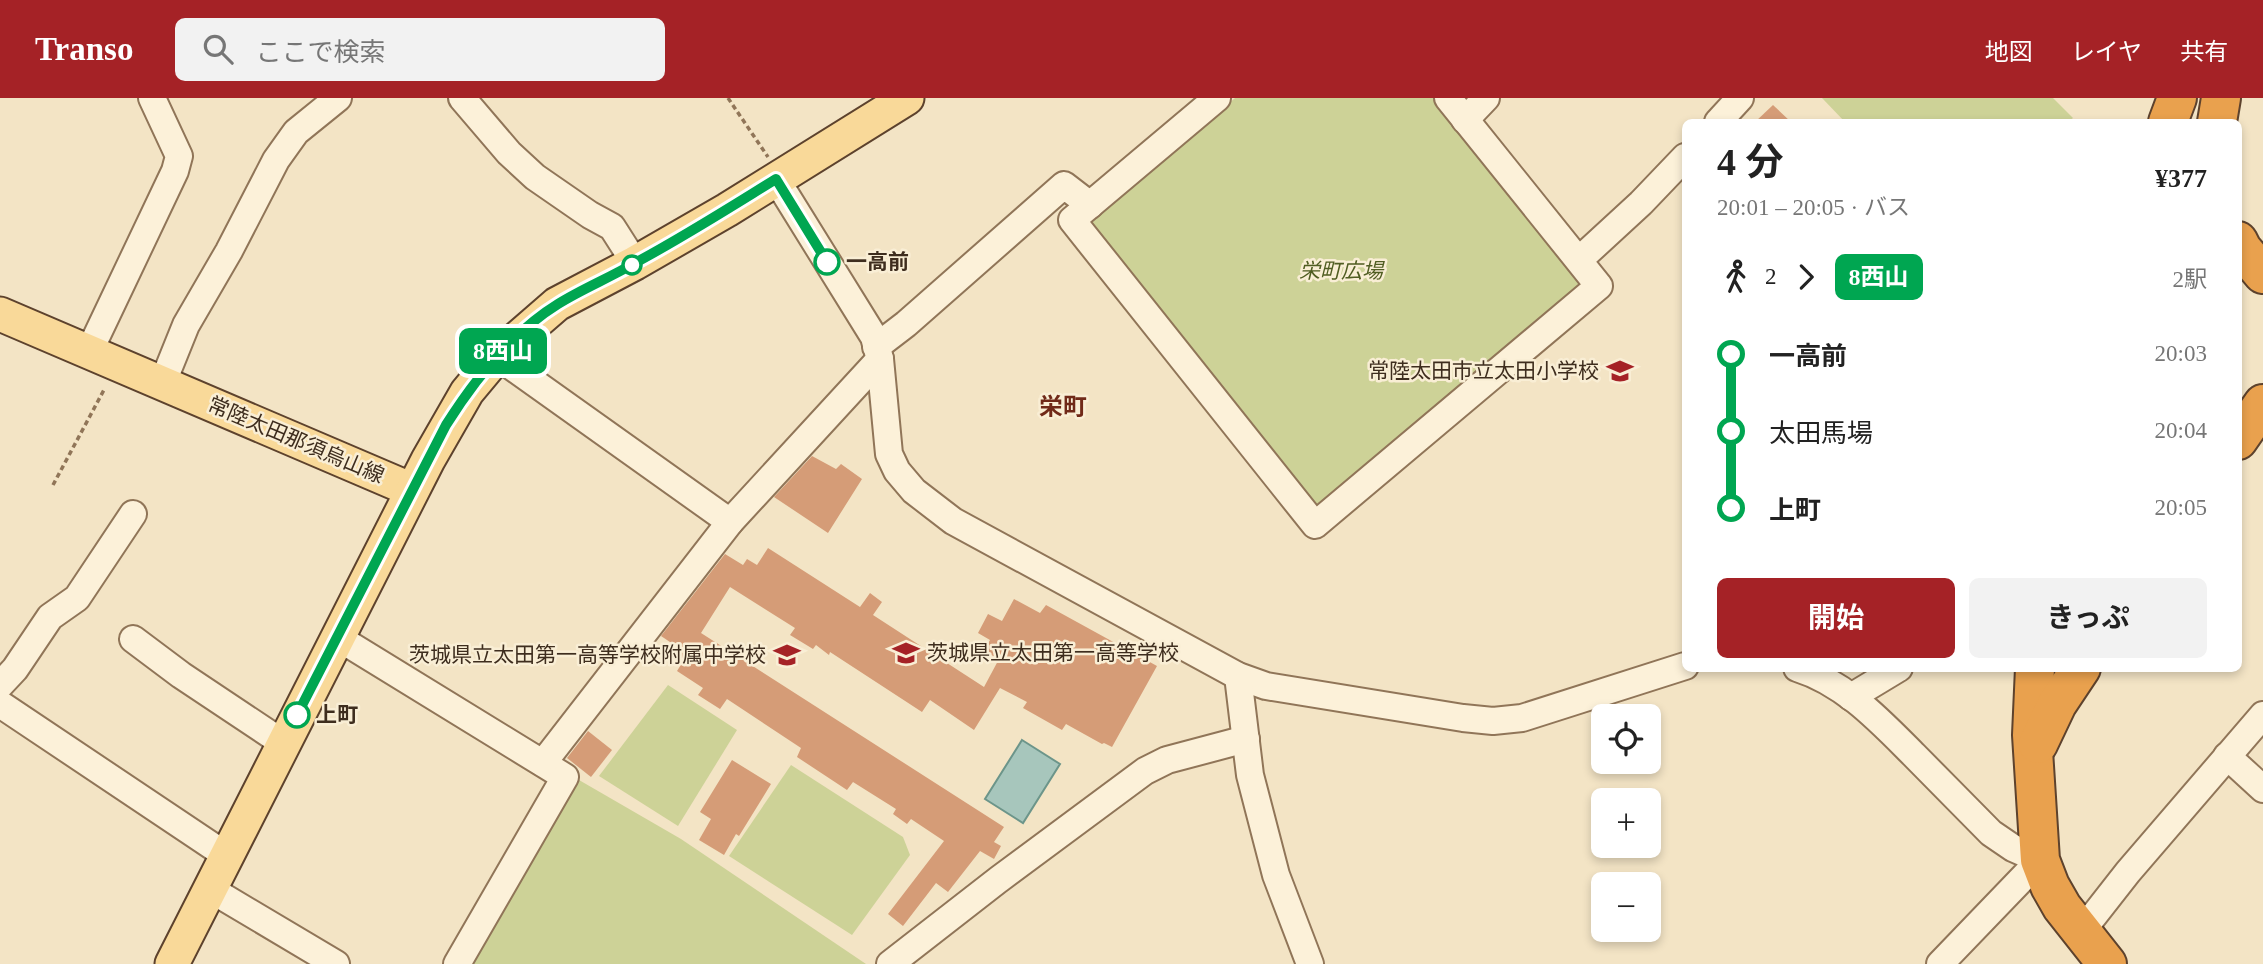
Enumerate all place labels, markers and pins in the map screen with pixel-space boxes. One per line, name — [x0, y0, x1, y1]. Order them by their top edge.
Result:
marker: 一高前 — [814, 249, 840, 275]
place label: 一高前 — [846, 250, 909, 274]
unlabelled marker — [622, 255, 642, 275]
school or university icon: 常陸太田市立太田小学校 — [1605, 356, 1635, 386]
place label: 常陸太田市立太田小学校 — [1368, 359, 1599, 383]
school or university icon: 茨城県立太田第一高等学校 — [891, 638, 921, 668]
school or university icon: 茨城県立太田第一高等学校附属中学校 — [772, 640, 802, 670]
place label: 茨城県立太田第一高等学校 — [927, 641, 1179, 665]
place label: 茨城県立太田第一高等学校附属中学校 — [409, 643, 766, 667]
marker: 上町 — [284, 702, 310, 728]
place label: 上町 — [316, 703, 358, 727]

